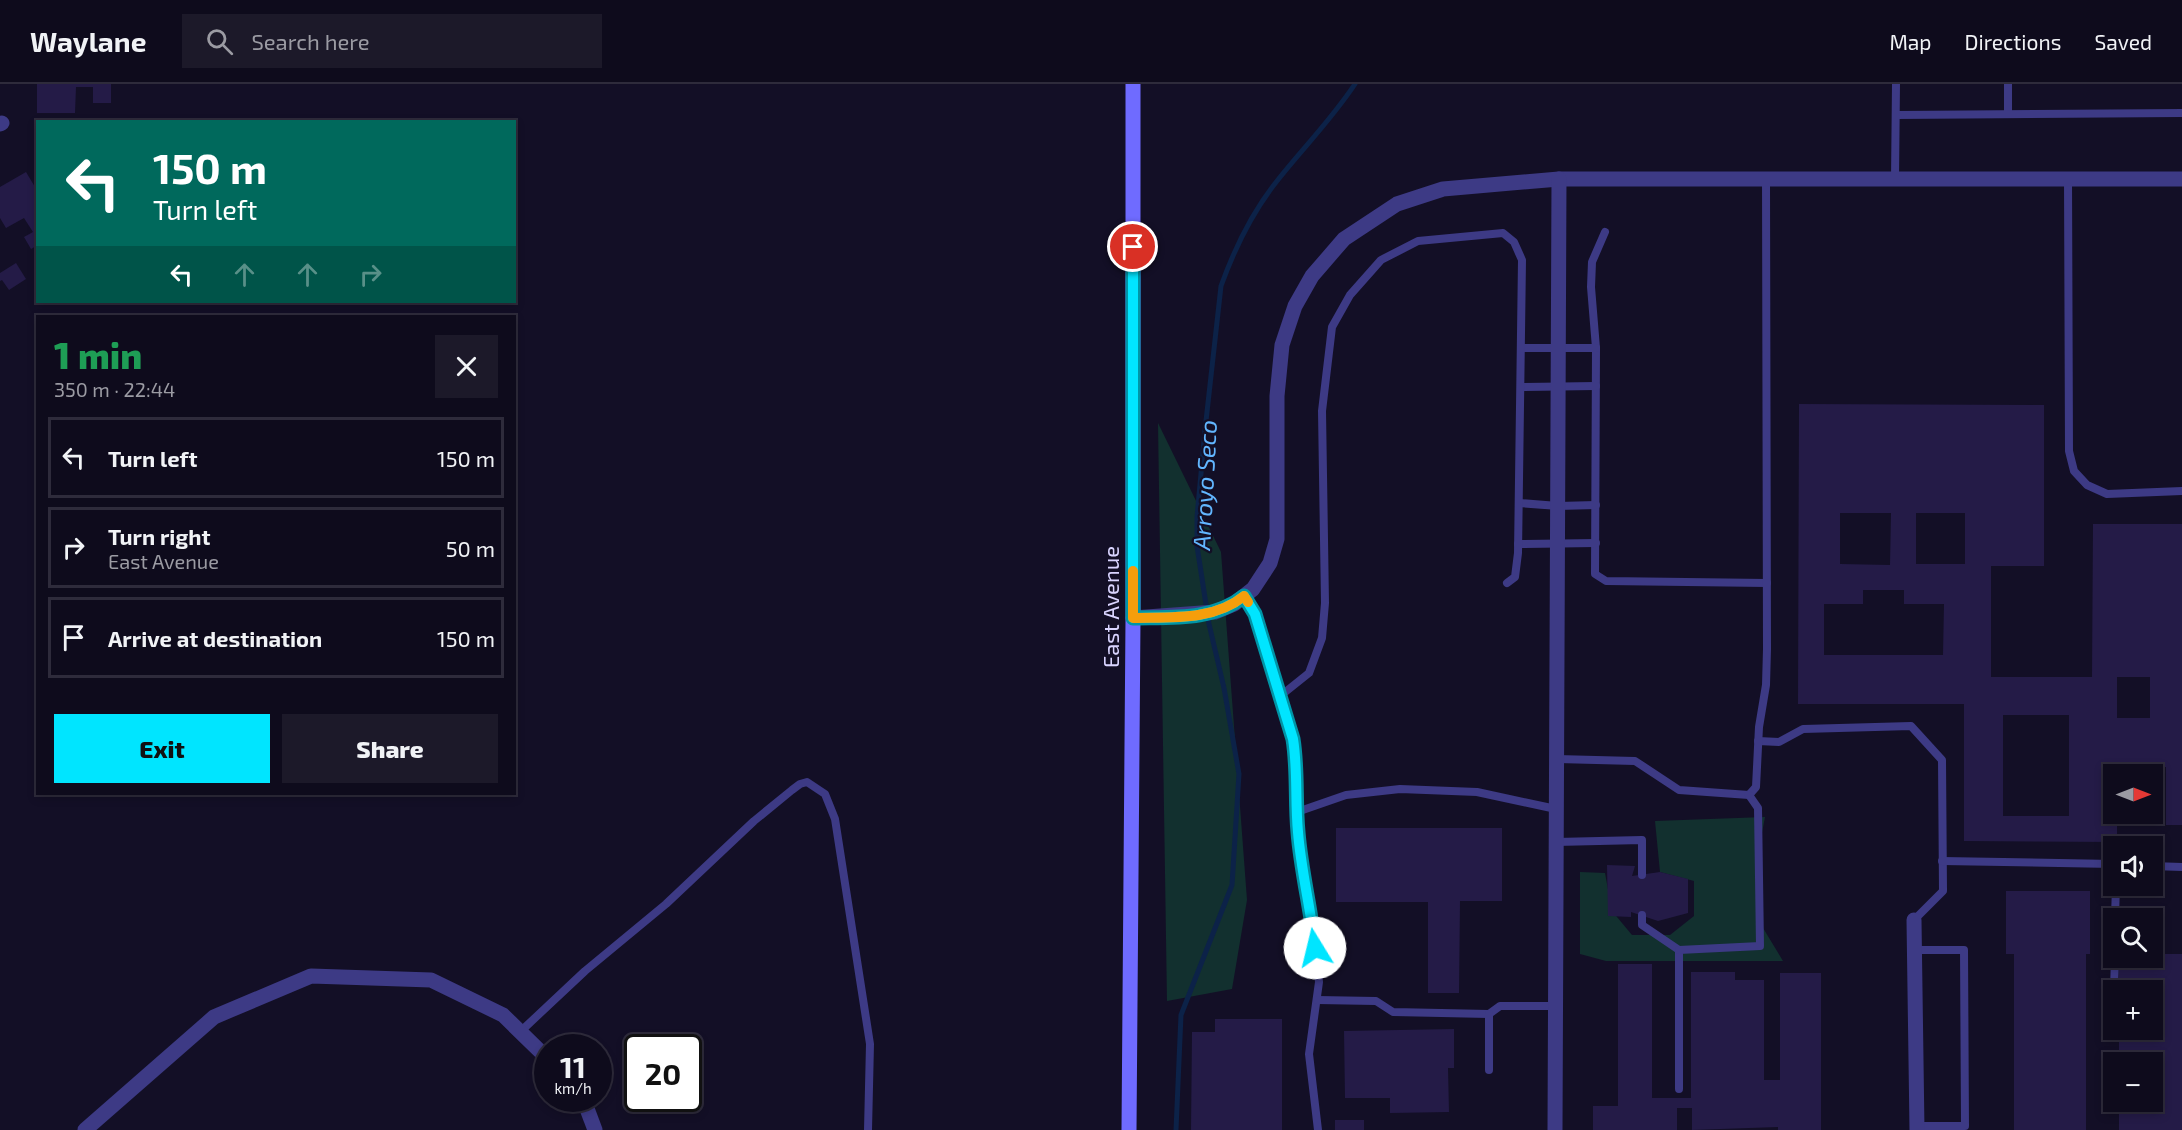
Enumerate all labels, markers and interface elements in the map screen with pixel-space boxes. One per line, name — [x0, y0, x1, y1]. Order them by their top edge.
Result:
search box — [182, 14, 602, 68]
text: Waylane — [30, 24, 146, 58]
icon: search — [203, 25, 236, 58]
text: Search here — [251, 28, 370, 54]
text: Map — [1889, 29, 1932, 54]
text: Directions — [1965, 29, 2061, 54]
text: Saved — [2094, 29, 2152, 54]
text: 150 m — [153, 142, 267, 192]
icon: left — [54, 144, 132, 222]
text: Turn left — [153, 193, 257, 225]
pin — [1107, 221, 1158, 272]
icon: arrive — [1116, 230, 1149, 263]
icon: left — [165, 258, 198, 291]
icon: ahead — [228, 258, 261, 291]
icon: ahead — [291, 258, 324, 291]
icon: right — [354, 258, 387, 291]
text: 1 min — [54, 333, 142, 376]
button: close — [435, 335, 498, 398]
text: 350 m · 22:44 — [54, 377, 175, 401]
water label: Arroyo Seco — [1186, 419, 1222, 552]
icon: left — [57, 441, 90, 474]
text: Turn left — [108, 445, 197, 471]
text: 150 m — [437, 445, 495, 471]
text: Turn right — [108, 523, 210, 549]
icon: right — [57, 531, 90, 564]
text: 50 m — [446, 535, 495, 561]
street label: East Avenue — [1097, 546, 1123, 668]
text: East Avenue — [108, 549, 219, 573]
icon: arrive — [57, 621, 90, 654]
text: Arrive at destination — [108, 625, 322, 651]
text: 150 m — [437, 625, 495, 651]
button: Exit — [54, 714, 270, 783]
button: Share — [282, 714, 498, 783]
north arrow — [2103, 764, 2163, 824]
map controls — [2103, 764, 2163, 1112]
button: sound — [2103, 836, 2163, 896]
button: search — [2103, 908, 2163, 968]
position arrow — [1283, 916, 1347, 980]
button: + — [2103, 980, 2163, 1040]
speed limit sign: 20 — [624, 1034, 702, 1112]
text: 11 — [560, 1048, 586, 1084]
button: − — [2103, 1052, 2163, 1112]
text: km/h — [554, 1079, 592, 1097]

